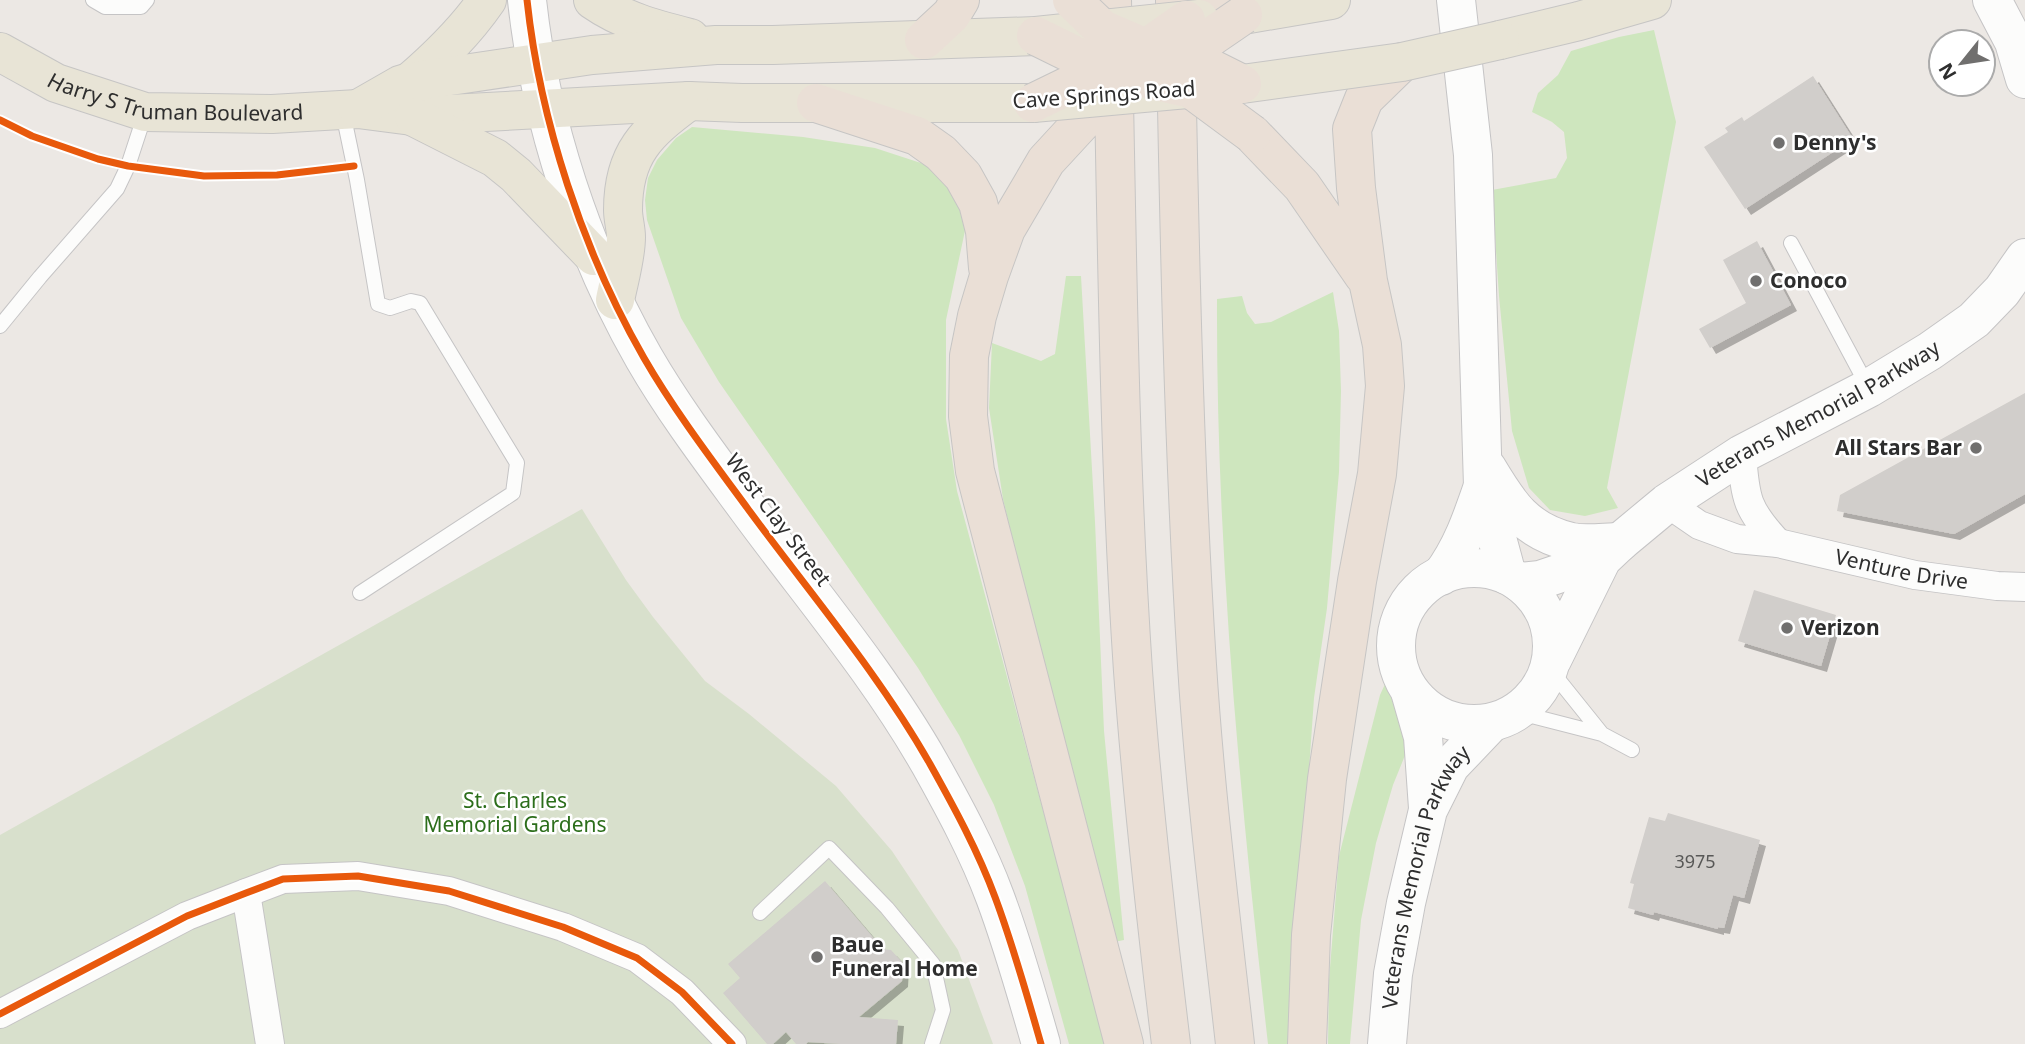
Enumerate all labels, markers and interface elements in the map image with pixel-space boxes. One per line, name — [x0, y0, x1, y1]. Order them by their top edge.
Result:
north arrow — [1927, 28, 1997, 98]
text: N — [1932, 58, 1962, 85]
street label: Harry S Truman Boulevard — [43, 66, 304, 127]
street label: Cave Springs Road — [1011, 74, 1196, 114]
place label: Denny's — [1793, 128, 1877, 156]
marker: Denny's — [1771, 135, 1787, 151]
place label: Conoco — [1770, 266, 1847, 294]
marker: Conoco — [1748, 273, 1764, 289]
street label: Veterans Memorial Parkway — [1690, 333, 1945, 493]
place label: All Stars Bar — [1835, 433, 1963, 461]
marker: All Stars Bar — [1968, 440, 1984, 456]
street label: West Clay Street — [720, 447, 838, 592]
street label: Venture Drive — [1832, 542, 1970, 595]
place label: Verizon — [1801, 613, 1880, 641]
marker: Verizon — [1779, 620, 1795, 636]
street label: Veterans Memorial Parkway — [1375, 738, 1476, 1010]
park label: St. Charles Memorial Gardens — [423, 786, 607, 838]
house number: 3975 — [1674, 849, 1716, 873]
place label: Baue Funeral Home — [831, 930, 978, 982]
marker: Baue Funeral Home — [809, 949, 825, 965]

